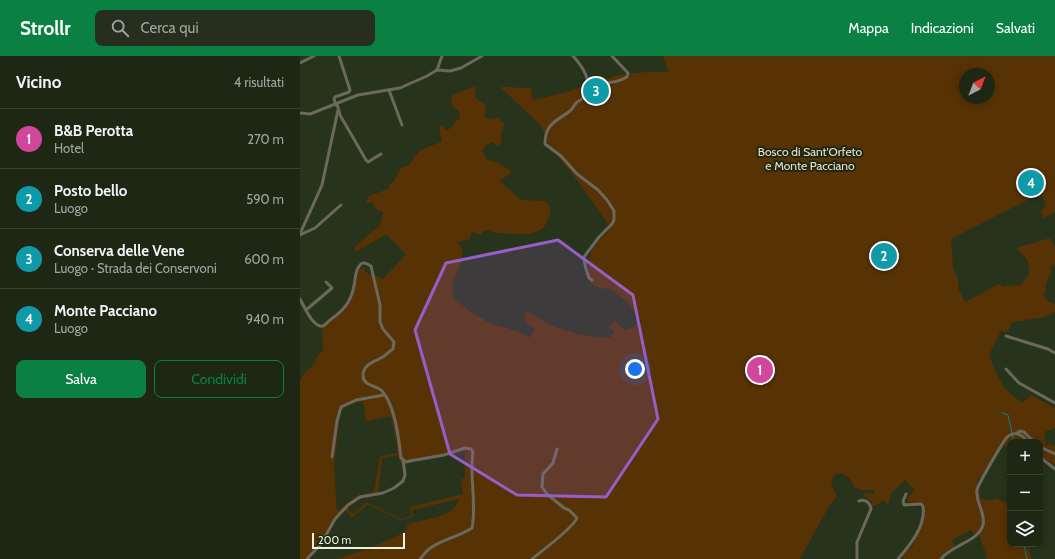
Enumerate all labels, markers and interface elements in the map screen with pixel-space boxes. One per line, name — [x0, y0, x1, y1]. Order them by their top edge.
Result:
search box — [95, 10, 375, 46]
text: Strollr — [20, 17, 71, 40]
icon: search — [109, 17, 131, 39]
text: Cerca qui — [141, 19, 199, 37]
text: Mappa — [848, 19, 889, 37]
text: Indicazioni — [911, 19, 974, 37]
text: Salvati — [996, 19, 1035, 37]
north arrow — [959, 68, 995, 104]
text: Vicino — [16, 72, 61, 92]
text: 4 risultati — [234, 74, 284, 90]
pin: 3 — [583, 76, 609, 106]
text: B&B Perotta — [54, 122, 133, 140]
text: 1 — [27, 131, 31, 147]
text: 270 m — [247, 131, 284, 147]
text: Hotel — [54, 140, 84, 156]
park label: Bosco di Sant'Orfeto e Monte Pacciano — [758, 144, 863, 173]
pin: 4 — [1018, 168, 1044, 198]
text: Posto bello — [54, 182, 127, 200]
text: 2 — [26, 191, 32, 207]
text: 590 m — [246, 191, 284, 207]
text: Luogo — [54, 200, 88, 216]
pin: 2 — [871, 241, 897, 271]
text: Conserva delle Vene — [54, 242, 185, 260]
text: 3 — [25, 251, 33, 267]
text: 600 m — [244, 251, 284, 267]
text: Luogo · Strada dei Conservoni — [54, 260, 217, 276]
text: Monte Pacciano — [54, 302, 157, 320]
text: 4 — [25, 311, 33, 327]
text: 940 m — [246, 311, 284, 327]
text: Luogo — [54, 320, 88, 336]
pin: 1 — [747, 355, 773, 385]
your location — [625, 359, 645, 379]
button: Salva — [16, 360, 146, 398]
button: Condividi — [154, 360, 284, 398]
map controls — [1007, 439, 1043, 547]
button: + — [1007, 439, 1043, 475]
button: − — [1007, 475, 1043, 511]
button: layers — [1007, 511, 1043, 547]
scale bar — [312, 531, 405, 550]
text: 200 m — [318, 533, 351, 547]

